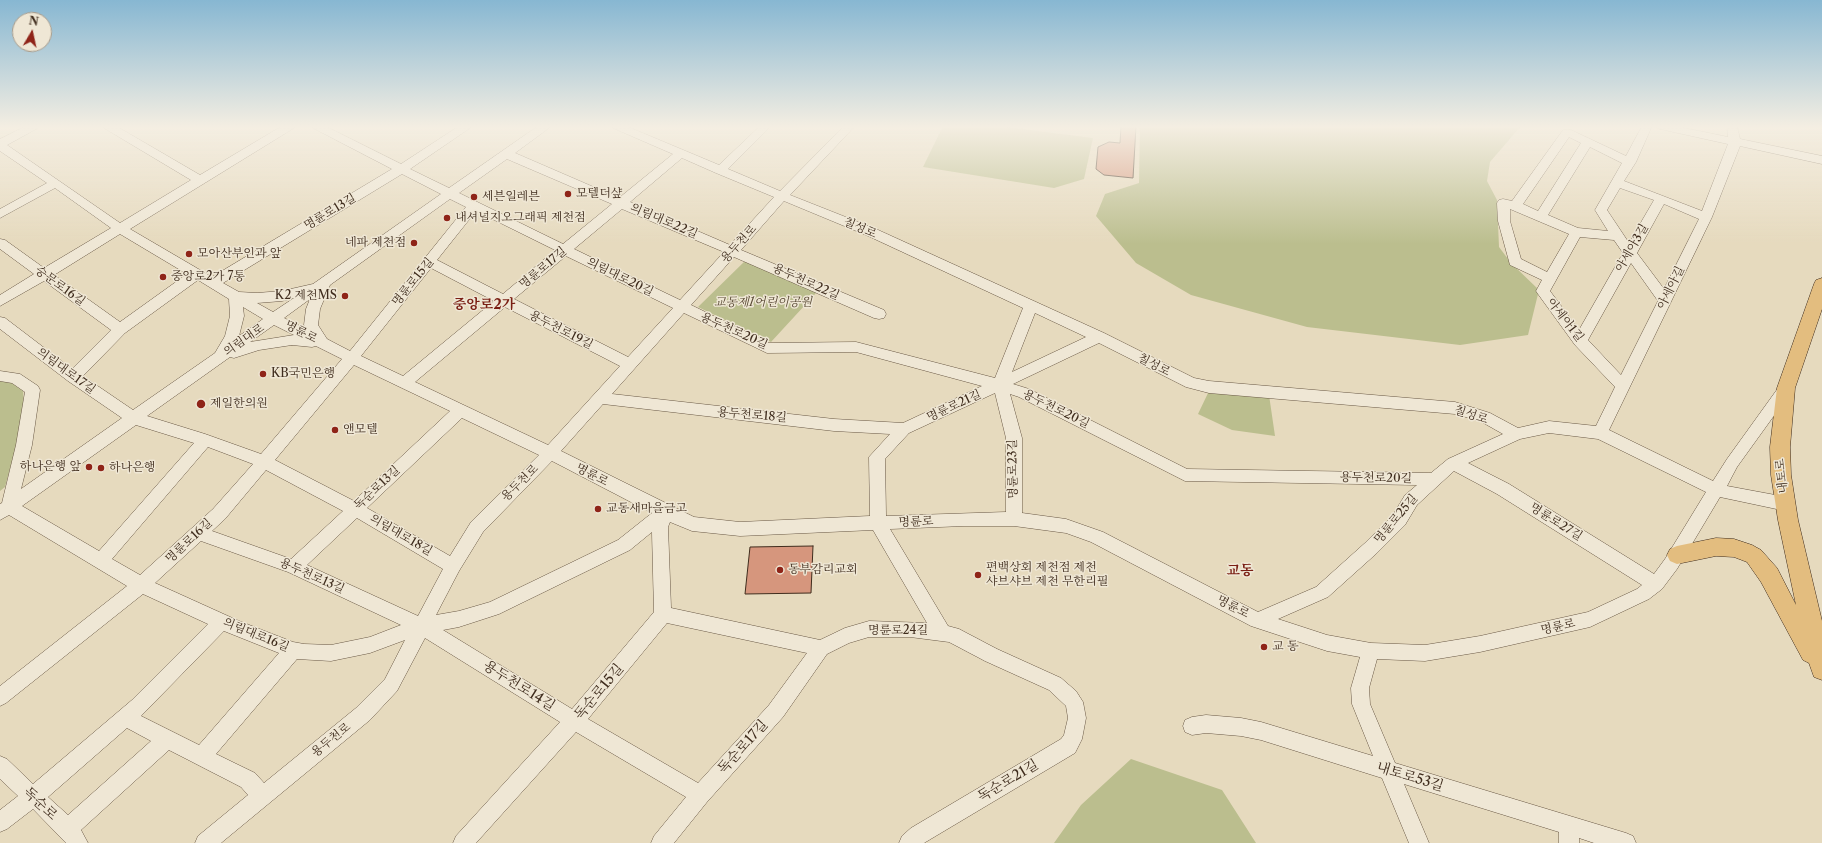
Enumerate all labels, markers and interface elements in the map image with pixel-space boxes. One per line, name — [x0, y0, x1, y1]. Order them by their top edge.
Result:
north arrow — [12, 12, 52, 52]
text: N — [28, 13, 40, 29]
place label: 모텔더샾 — [576, 187, 622, 201]
marker: 모텔더샾 — [563, 189, 573, 199]
place label: 세븐일레븐 — [482, 190, 540, 204]
street label: 명륜로13길 — [301, 191, 359, 233]
marker: 세븐일레븐 — [469, 192, 479, 202]
street label: 의림대로22길 — [628, 200, 700, 242]
place label: 내셔널지오그래픽 제천점 — [455, 211, 586, 225]
marker: 내셔널지오그래픽 제천점 — [442, 213, 452, 223]
street label: 칠성로 — [841, 215, 879, 241]
street label: 아세아3길 — [1613, 221, 1651, 275]
street label: 용두천로 — [718, 222, 760, 266]
place label: 네파 제천점 — [345, 236, 406, 250]
marker: 네파 제천점 — [409, 238, 419, 248]
street label: 명륜로17길 — [516, 244, 570, 292]
place label: 모아산부인과 앞 — [197, 247, 281, 261]
marker: 모아산부인과 앞 — [184, 249, 194, 259]
street label: 명륜로15길 — [389, 255, 437, 309]
street label: 의림대로20길 — [584, 255, 656, 299]
street label: 용두천로22길 — [770, 261, 842, 303]
street label: 숭문로16길 — [32, 263, 88, 309]
street label: 아세아길 — [1654, 264, 1688, 312]
place label: 중앙로2가 7통 — [171, 270, 245, 284]
marker: 중앙로2가 7통 — [158, 272, 168, 282]
place label: K2 제천MS — [275, 289, 337, 303]
marker: K2 제천MS — [340, 291, 350, 301]
street label: 아세아1길 — [1543, 295, 1587, 345]
park label: 교동제1어린이공원 — [714, 296, 812, 310]
district label: 중앙로2가 — [453, 297, 515, 313]
street label: 용두천로19길 — [527, 308, 595, 352]
street label: 용두천로20길 — [698, 310, 770, 352]
street label: 명륜로 — [282, 318, 320, 346]
street label: 의림대로 — [221, 321, 267, 359]
street label: 의림대로17길 — [34, 345, 98, 397]
street label: 칠성로 — [1135, 351, 1173, 379]
place label: KB국민은행 — [271, 367, 335, 381]
marker: KB국민은행 — [258, 369, 268, 379]
street label: 명륜로21길 — [925, 387, 983, 425]
street label: 용두천로20길 — [1020, 387, 1092, 431]
place label: 제일한의원 — [210, 397, 268, 411]
marker: 제일한의원 — [195, 398, 207, 410]
street label: 칠성로 — [1452, 403, 1490, 427]
street label: 용두천로18길 — [716, 405, 788, 425]
place label: 앤모텔 — [343, 423, 378, 437]
marker: 앤모텔 — [330, 425, 340, 435]
street label: 명륜로23길 — [1005, 439, 1021, 499]
street label: 내토로 — [1773, 458, 1791, 494]
place label: 하나은행 앞 — [20, 460, 81, 474]
place label: 하나은행 — [109, 461, 155, 475]
street label: 명륜로 — [573, 461, 611, 489]
marker: 하나은행 앞 — [84, 462, 94, 472]
street label: 용두천로 — [499, 462, 541, 504]
marker: 하나은행 — [96, 463, 106, 473]
street label: 독순로13길 — [351, 463, 403, 513]
street label: 용두천로20길 — [1340, 470, 1412, 486]
street label: 명륜로25길 — [1371, 491, 1421, 547]
street label: 명륜로27길 — [1527, 500, 1585, 544]
place label: 교동새마을금고 — [606, 502, 687, 516]
marker: 교동새마을금고 — [593, 504, 603, 514]
street label: 의림대로18길 — [367, 511, 435, 559]
street label: 명륜로 — [898, 514, 934, 530]
street label: 명륜로16길 — [163, 516, 215, 566]
street label: 용두천로13길 — [277, 555, 347, 597]
place label: 편백상회 제천점 제천 샤브샤브 제천 무한리필 — [986, 561, 1108, 589]
place label: 동부감리교회 — [788, 563, 858, 577]
district label: 교동 — [1226, 563, 1254, 579]
marker: 동부감리교회 — [775, 565, 785, 575]
marker: 편백상회 제천점 제천 샤브샤브 제천 무한리필 — [973, 570, 983, 580]
street label: 명륜로 — [1214, 593, 1252, 621]
street label: 의림대로16길 — [221, 615, 291, 655]
street label: 명륜로 — [1539, 616, 1577, 638]
street label: 명륜로24길 — [868, 624, 928, 638]
place label: 교 동 — [1272, 640, 1298, 654]
marker: 교 동 — [1259, 642, 1269, 652]
street label: 용두천로14길 — [480, 657, 558, 715]
street label: 독순로15길 — [571, 661, 627, 723]
street label: 독순로17길 — [714, 717, 772, 777]
street label: 용두천로 — [308, 720, 354, 760]
street label: 독순로21길 — [975, 756, 1041, 806]
street label: 내토로53길 — [1374, 759, 1446, 795]
street label: 독순로 — [19, 784, 61, 824]

